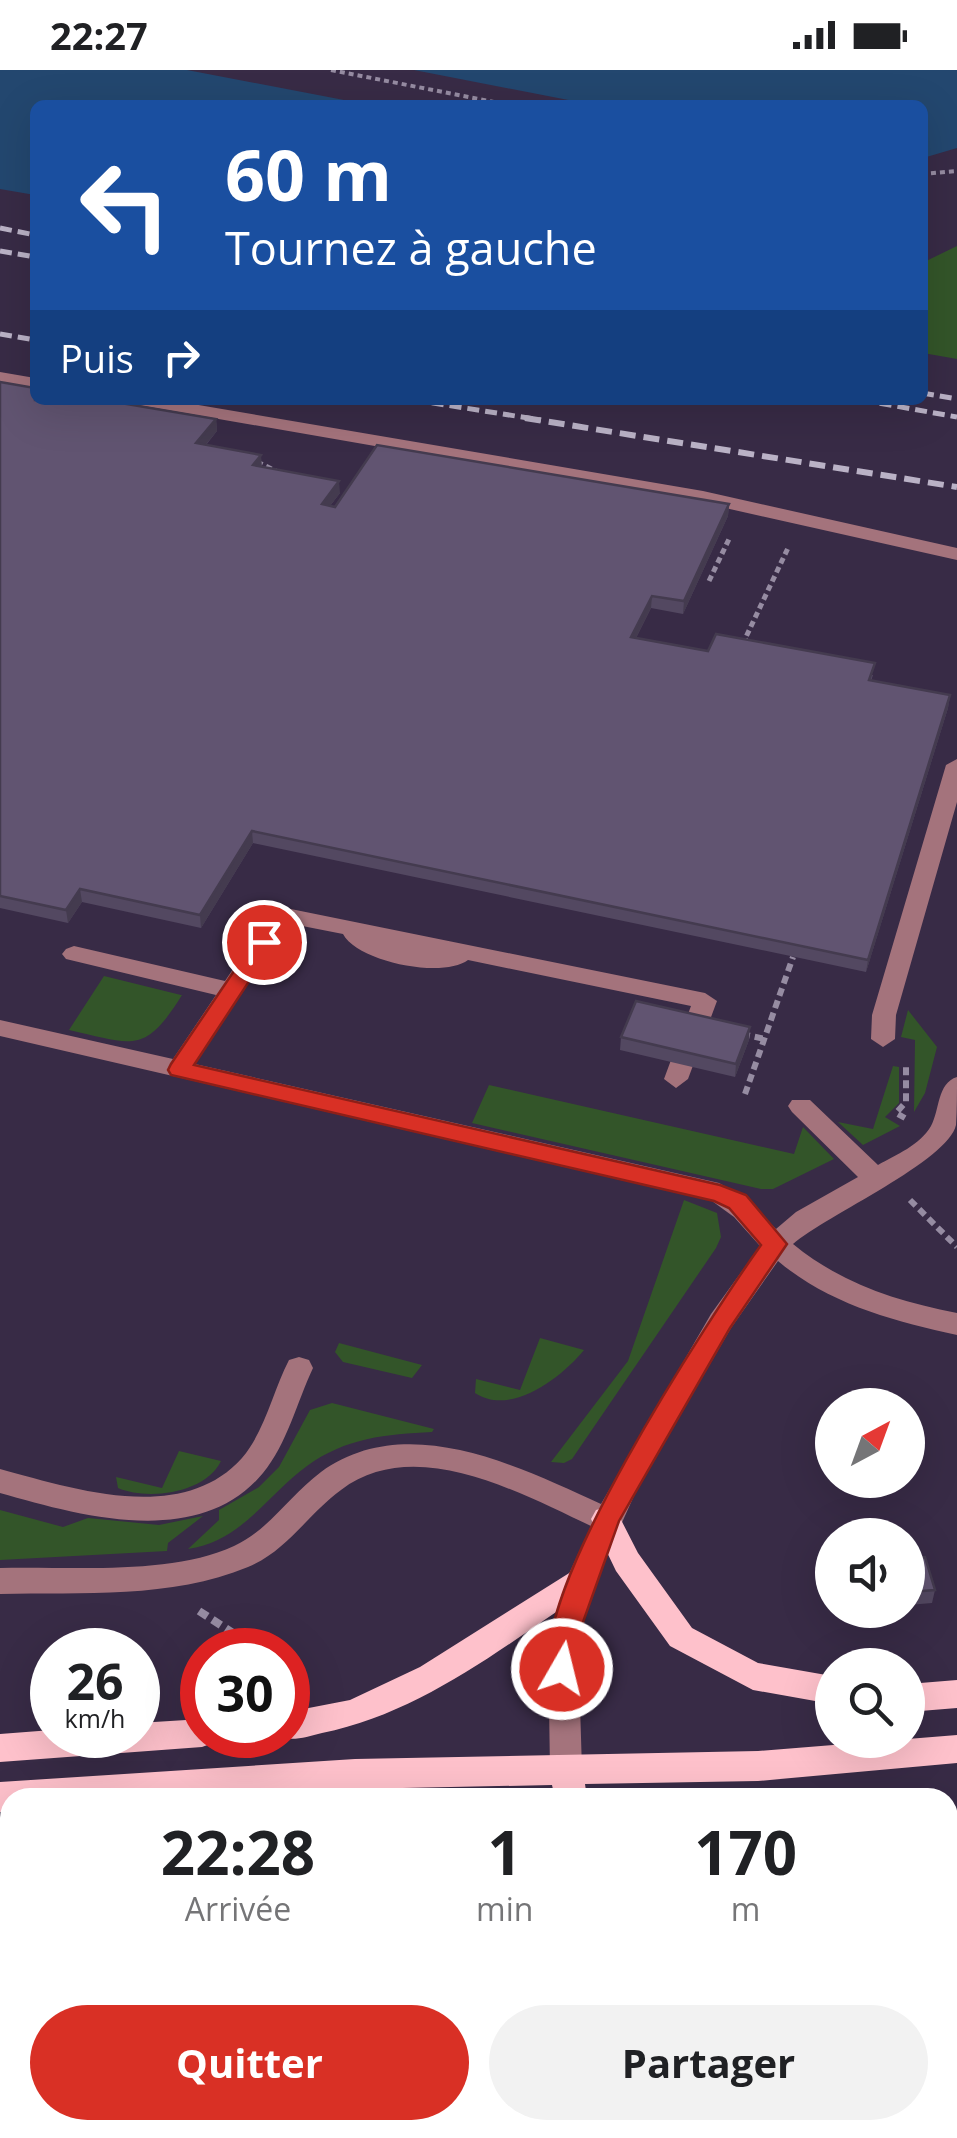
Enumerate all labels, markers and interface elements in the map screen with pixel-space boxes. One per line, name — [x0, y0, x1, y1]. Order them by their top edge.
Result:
text: 22:27 — [50, 9, 148, 61]
text: 60 m — [225, 126, 392, 222]
icon: left — [60, 140, 190, 270]
text: Tournez à gauche — [225, 217, 597, 278]
icon: right — [154, 330, 209, 385]
text: Puis — [60, 332, 134, 384]
pin — [222, 900, 307, 985]
icon: arrive — [237, 915, 292, 970]
north arrow — [815, 1388, 925, 1498]
map controls — [815, 1388, 925, 1758]
button: sound — [815, 1518, 925, 1628]
position arrow — [510, 1617, 614, 1721]
speed limit sign: 30 — [180, 1628, 310, 1758]
text: 26 — [66, 1647, 124, 1715]
button: search — [815, 1648, 925, 1758]
text: km/h — [65, 1701, 125, 1735]
text: 22:28 — [161, 1811, 315, 1893]
text: 1 — [488, 1811, 522, 1893]
text: 170 — [694, 1811, 797, 1893]
text: Arrivée — [185, 1887, 291, 1930]
text: min — [476, 1887, 533, 1930]
text: m — [731, 1887, 760, 1930]
button: Quitter — [30, 2005, 469, 2120]
button: Partager — [489, 2005, 928, 2120]

